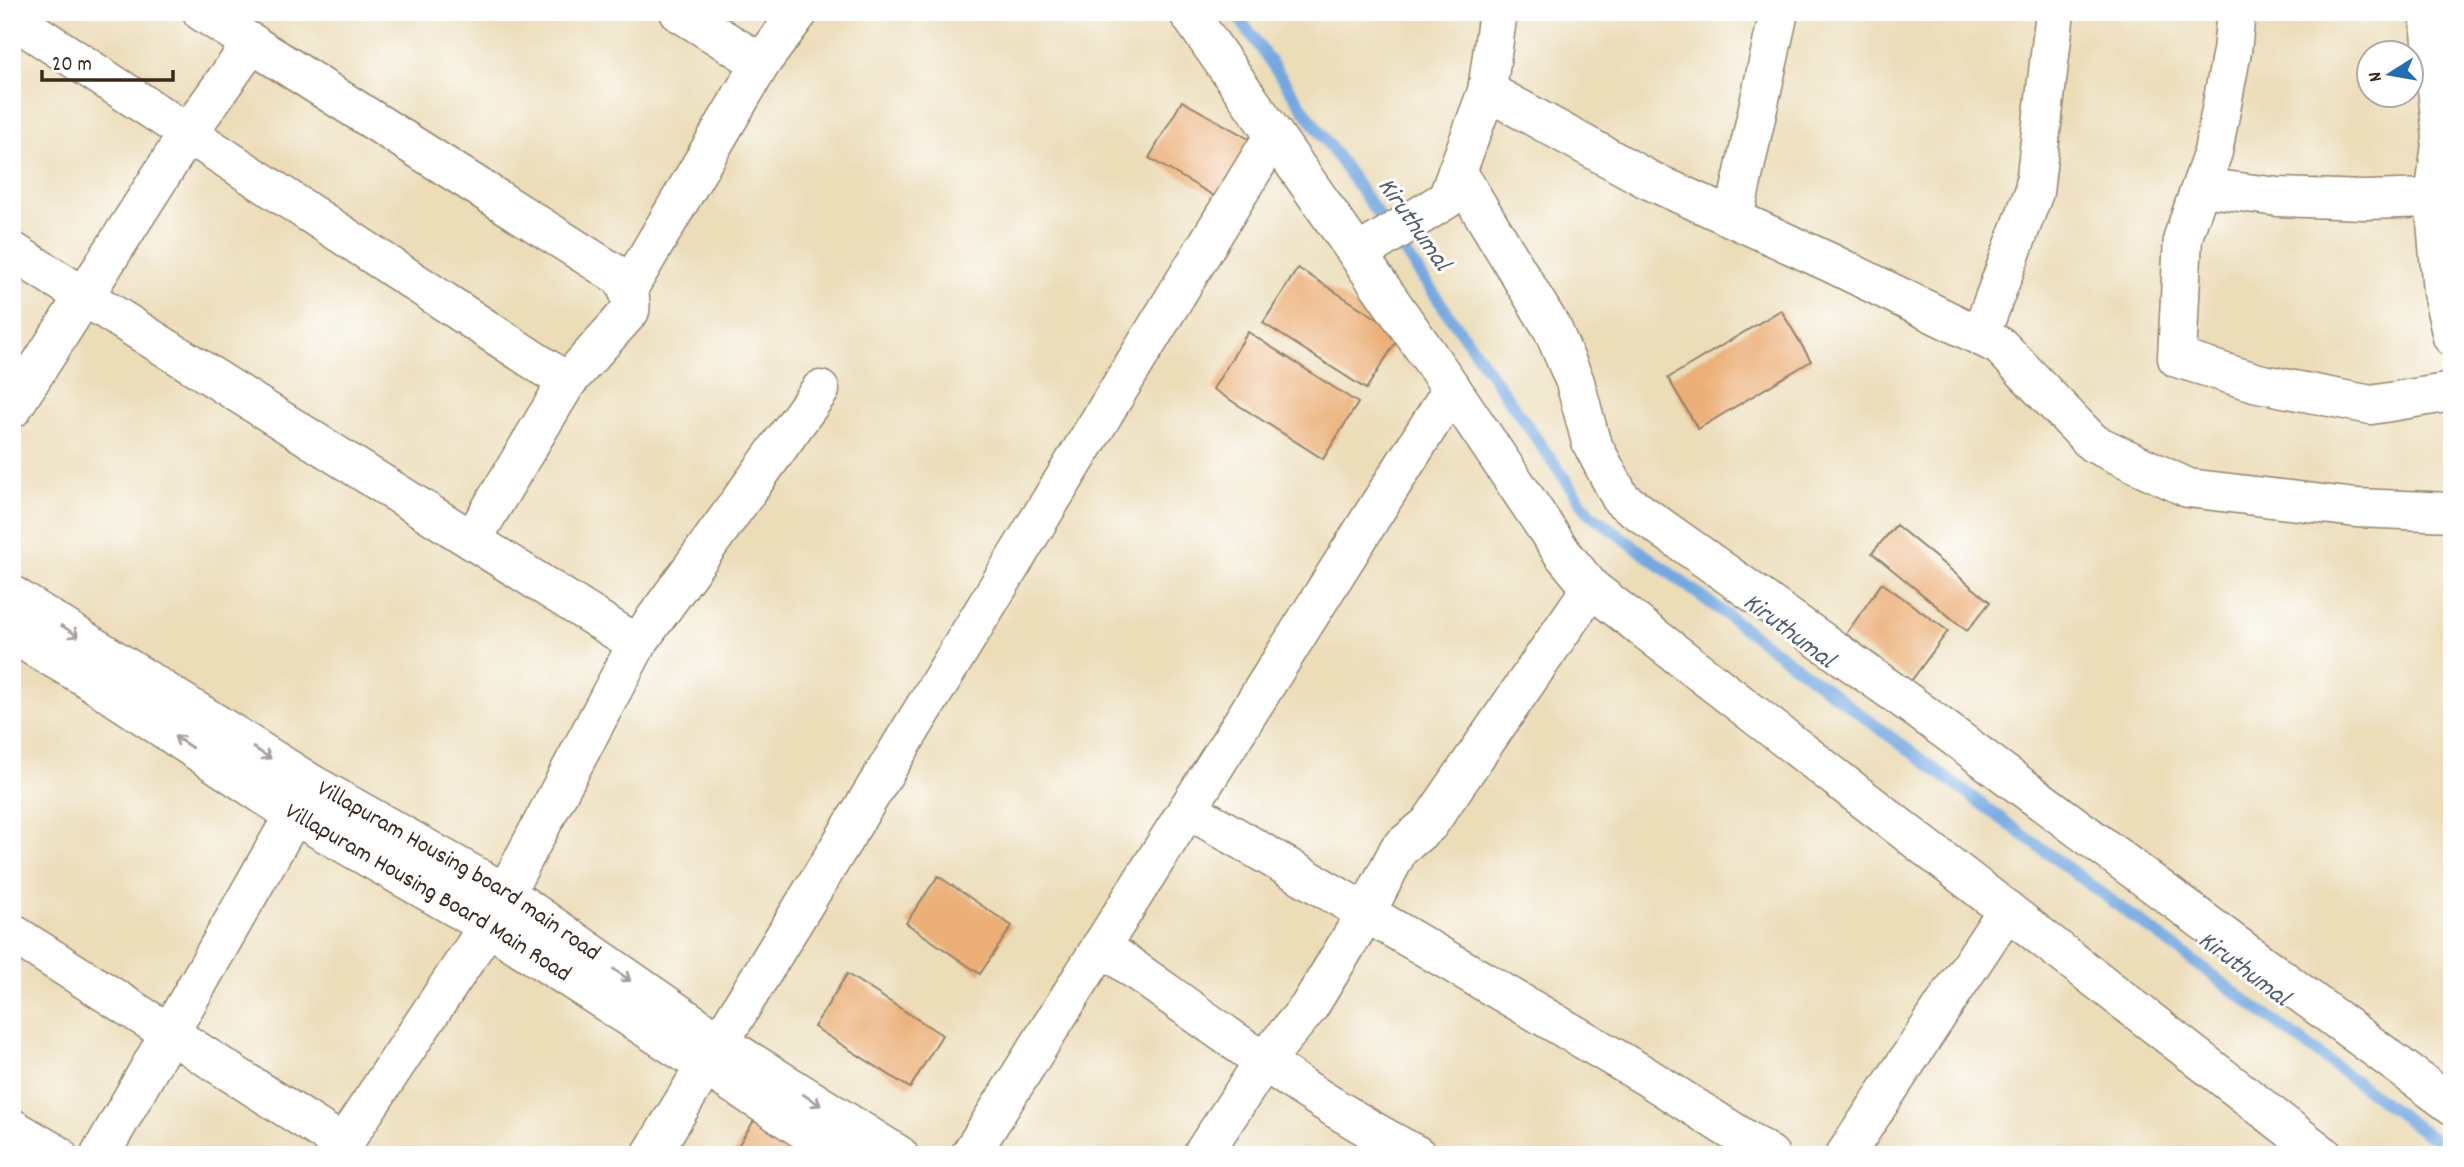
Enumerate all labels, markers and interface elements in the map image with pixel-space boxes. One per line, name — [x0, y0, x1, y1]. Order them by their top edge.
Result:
scale bar — [42, 38, 173, 82]
north arrow — [2356, 38, 2426, 108]
text: 20 m — [52, 51, 92, 81]
text: N — [2363, 69, 2391, 84]
water label: Kiruthumal — [1367, 171, 1460, 281]
water label: Kiruthumal — [1734, 585, 1843, 680]
one-way arrow — [60, 624, 79, 639]
one-way arrow — [174, 735, 194, 749]
one-way arrow — [252, 746, 272, 760]
street label: Villapuram Housing board main road — [310, 773, 607, 971]
street label: Villapuram Housing Board Main Road — [277, 796, 577, 992]
water label: Kiruthumal — [2189, 923, 2298, 1018]
one-way arrow — [612, 968, 631, 982]
one-way arrow — [802, 1093, 821, 1108]

